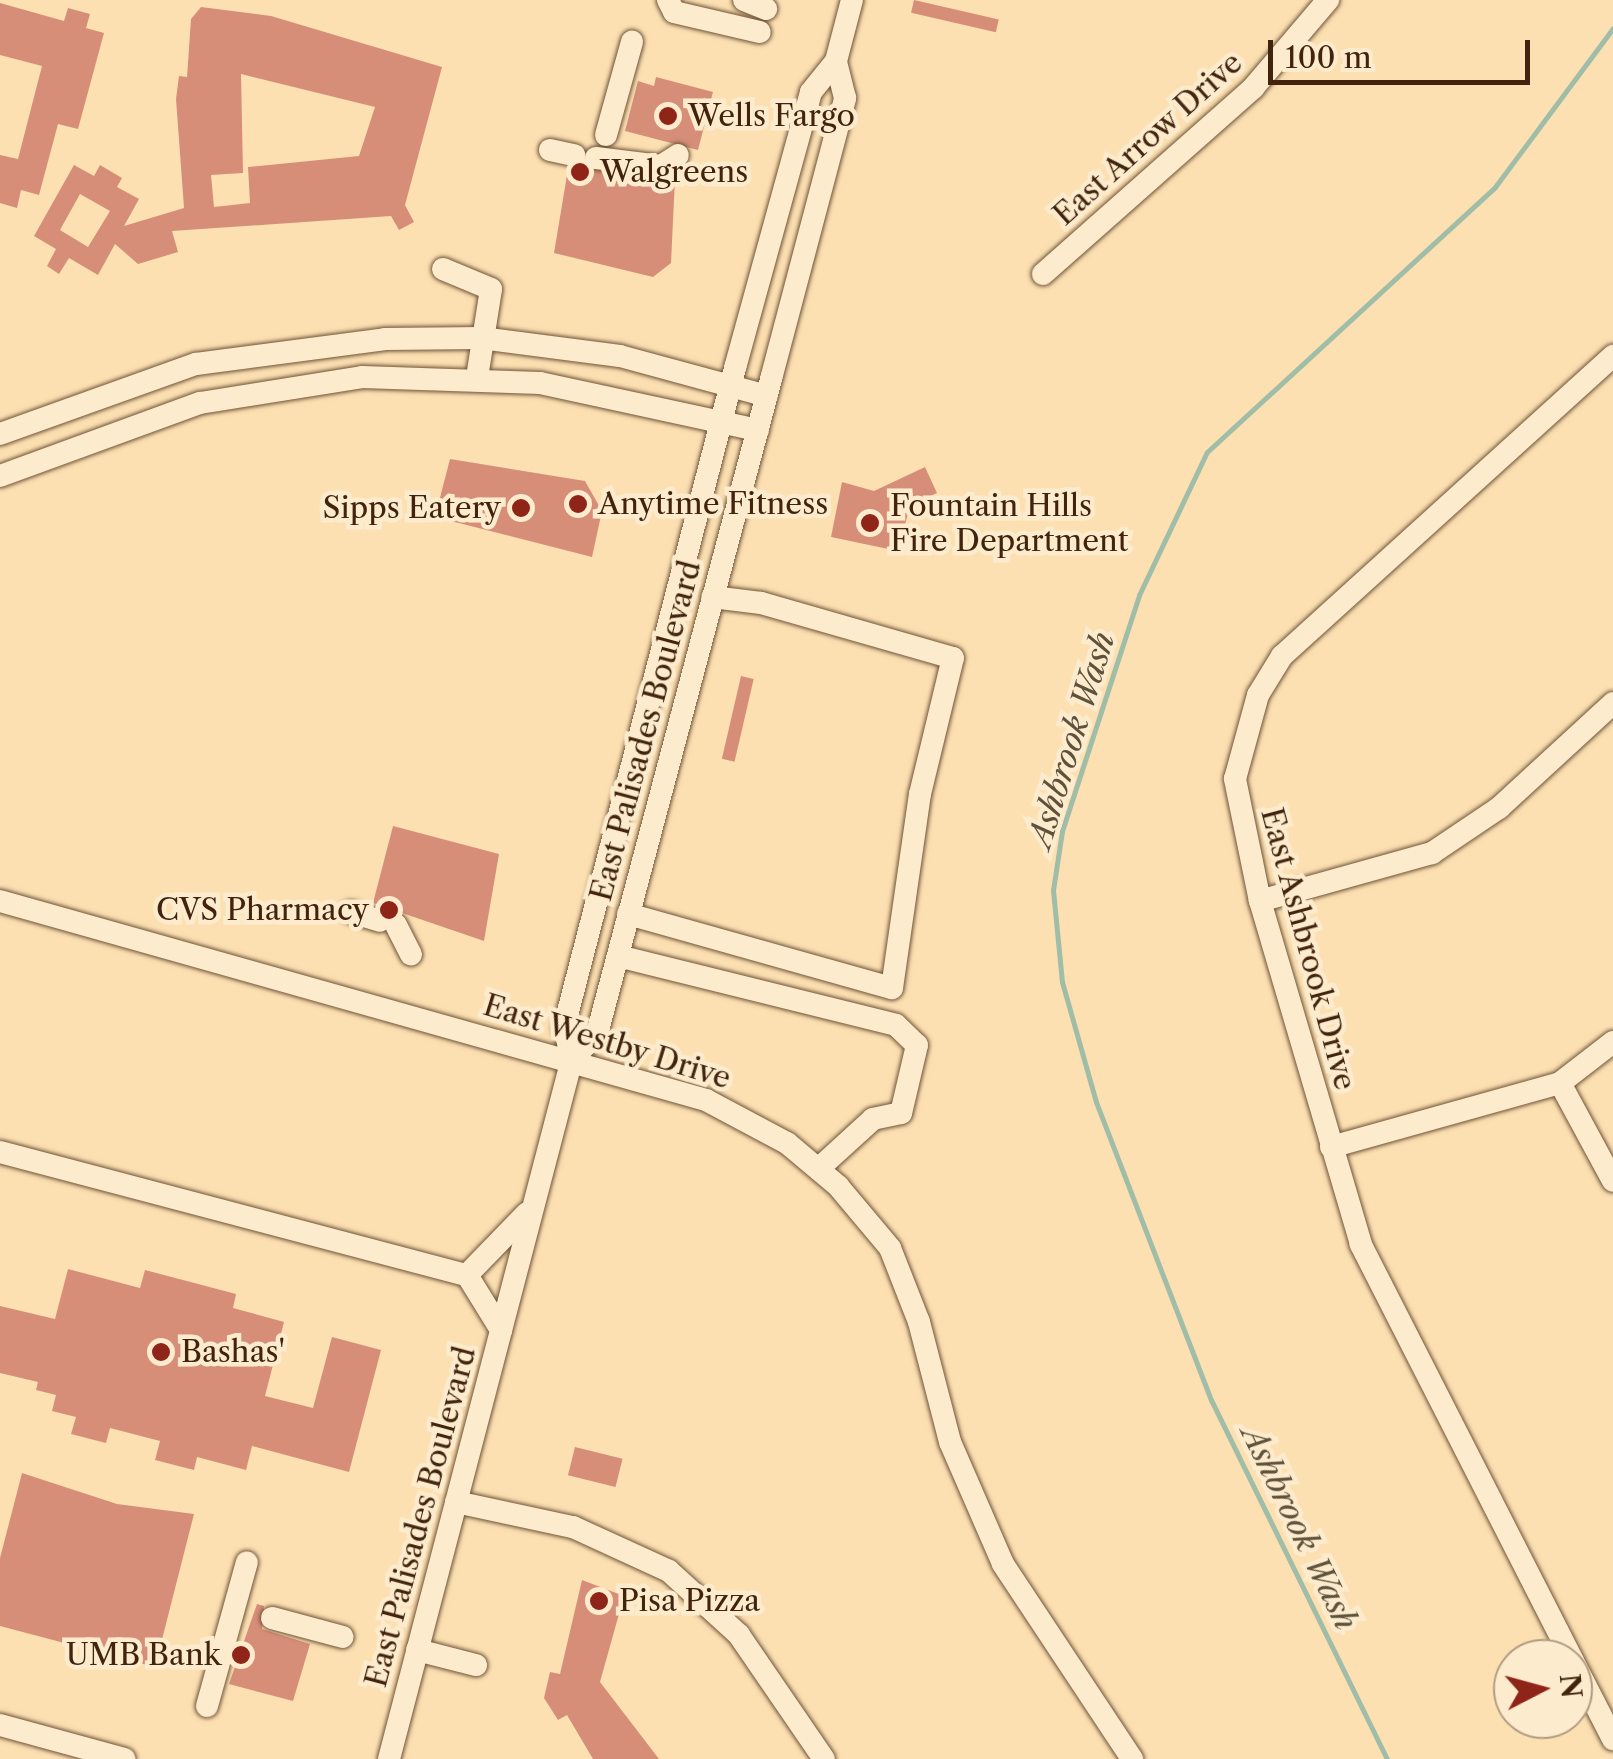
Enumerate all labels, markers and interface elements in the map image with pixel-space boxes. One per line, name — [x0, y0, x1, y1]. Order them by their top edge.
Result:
scale bar — [1273, 20, 1536, 82]
text: 100 m — [1285, 39, 1372, 76]
street label: East Arrow Drive — [1046, 44, 1250, 234]
place label: Wells Fargo — [688, 98, 855, 134]
marker: Wells Fargo — [657, 105, 679, 127]
place label: Walgreens — [600, 154, 748, 190]
marker: Walgreens — [569, 161, 591, 183]
place label: Anytime Fitness — [598, 486, 828, 522]
place label: Fountain Hills Fire Department — [890, 488, 1128, 558]
place label: Sipps Eatery — [323, 490, 501, 526]
marker: Anytime Fitness — [567, 493, 589, 515]
marker: Sipps Eatery — [510, 497, 532, 519]
marker: Fountain Hills Fire Department — [859, 512, 881, 534]
street label: East Palisades Boulevard — [583, 557, 709, 905]
water label: Ashbrook Wash — [1021, 628, 1123, 852]
street label: East Ashbrook Drive — [1253, 803, 1363, 1095]
place label: CVS Pharmacy — [156, 892, 369, 928]
marker: CVS Pharmacy — [378, 899, 400, 921]
street label: East Westby Drive — [478, 987, 736, 1097]
place label: Bashas' — [181, 1334, 285, 1370]
marker: Bashas' — [150, 1341, 172, 1363]
street label: East Palisades Boulevard — [358, 1343, 484, 1691]
water label: Ashbrook Wash — [1233, 1419, 1365, 1637]
place label: Pisa Pizza — [619, 1583, 761, 1619]
marker: Pisa Pizza — [588, 1590, 610, 1612]
place label: UMB Bank — [66, 1637, 221, 1673]
north arrow — [1493, 1639, 1593, 1739]
marker: UMB Bank — [230, 1644, 252, 1666]
text: N — [1553, 1672, 1589, 1700]

